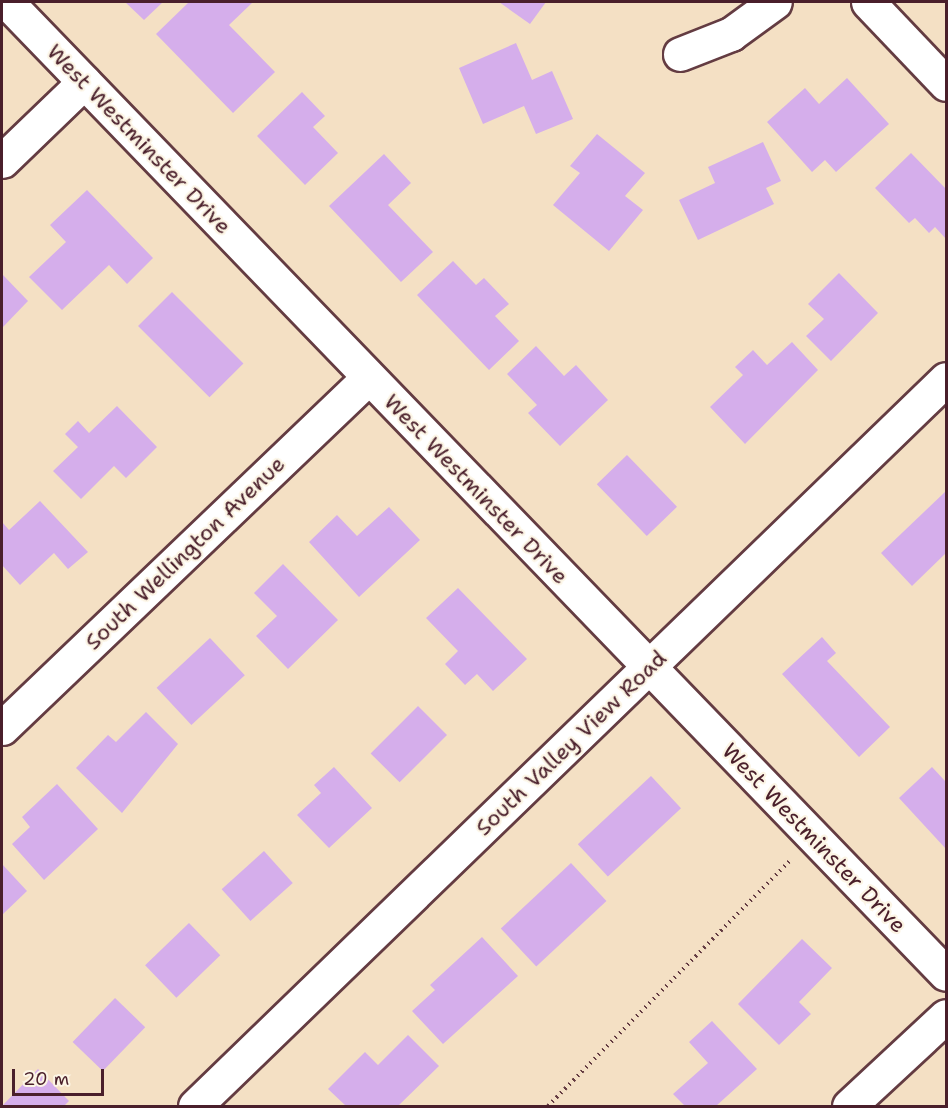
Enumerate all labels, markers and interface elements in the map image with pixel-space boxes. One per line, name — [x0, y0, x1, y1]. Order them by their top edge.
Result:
street label: West Westminster Drive — [41, 39, 237, 239]
street label: West Westminster Drive — [378, 389, 574, 589]
street label: South Wellington Avenue — [80, 451, 290, 655]
street label: South Valley View Road — [470, 645, 672, 841]
street label: West Westminster Drive — [716, 738, 912, 938]
scale bar — [15, 1057, 106, 1095]
text: 20 m — [23, 1067, 69, 1091]

